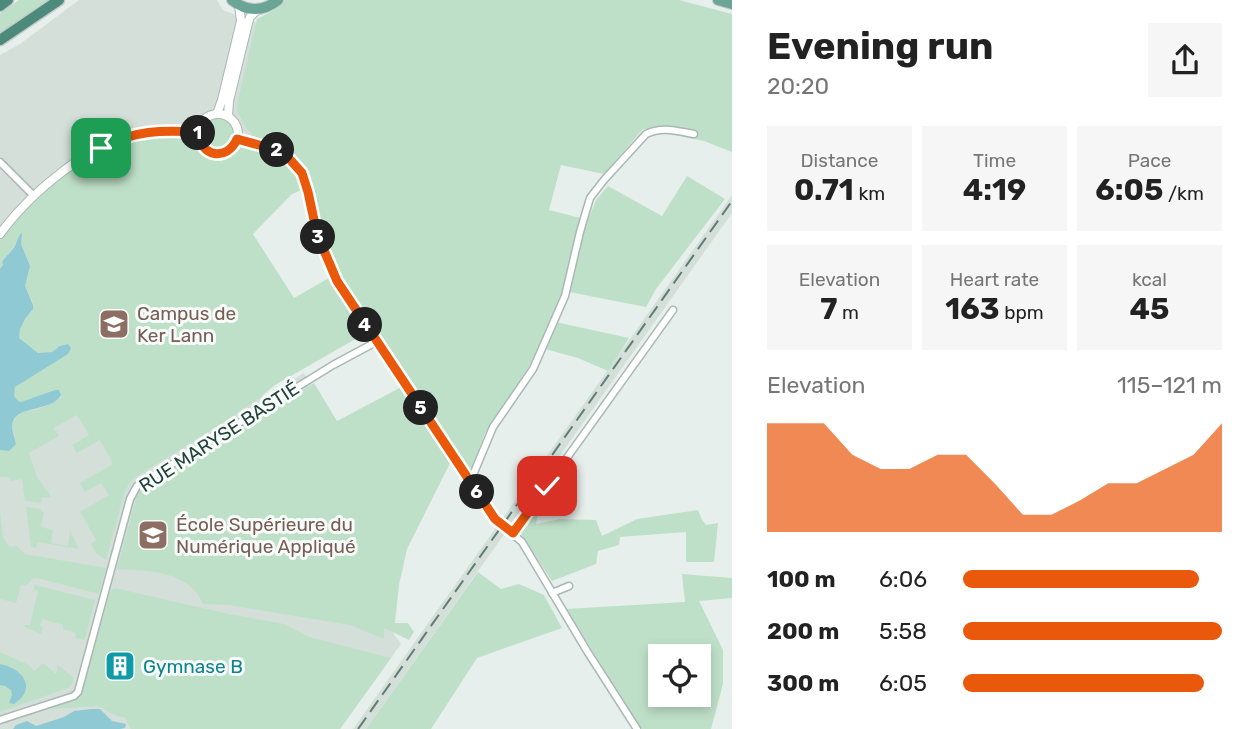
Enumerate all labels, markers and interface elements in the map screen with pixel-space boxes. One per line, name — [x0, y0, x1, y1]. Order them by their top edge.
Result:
text: Evening run — [767, 23, 993, 69]
button: share — [1148, 23, 1222, 97]
text: 20:20 — [767, 72, 829, 100]
pin: 1 — [180, 116, 216, 150]
pin — [71, 118, 131, 178]
text: 1 — [193, 121, 202, 144]
icon: arrive — [82, 129, 120, 167]
pin: 2 — [260, 132, 294, 168]
text: 2 — [270, 138, 283, 161]
text: Distance — [801, 149, 878, 172]
text: Time — [973, 149, 1016, 172]
text: Pace — [1128, 149, 1171, 172]
text: 0.71 — [794, 172, 854, 208]
text: 4:19 — [963, 172, 1026, 208]
text: 6:05 — [1095, 172, 1163, 208]
text: km — [854, 182, 885, 205]
text: /km — [1163, 182, 1204, 205]
pin: 3 — [300, 219, 336, 254]
text: 3 — [311, 225, 324, 248]
text: Elevation — [799, 268, 880, 291]
text: Heart rate — [950, 268, 1039, 291]
text: kcal — [1132, 268, 1167, 291]
text: 7 — [820, 291, 837, 327]
text: 163 — [945, 291, 1000, 327]
text: 45 — [1130, 291, 1169, 327]
text: m — [837, 301, 859, 324]
text: bpm — [1000, 301, 1044, 324]
place label: Campus de Ker Lann — [137, 302, 236, 347]
school or university icon: Campus de Ker Lann — [97, 307, 131, 341]
pin: 4 — [348, 308, 382, 342]
text: 4 — [358, 313, 371, 336]
text: Elevation — [767, 371, 866, 399]
text: 115–121 m — [1117, 371, 1222, 399]
street label: RUE MARYSE BASTIÉ — [135, 377, 303, 497]
pin: 5 — [404, 390, 438, 426]
text: 5 — [414, 396, 427, 419]
pin — [517, 456, 577, 516]
icon: check — [528, 467, 566, 505]
pin: 6 — [460, 475, 494, 510]
text: 6 — [470, 480, 483, 503]
place label: École Supérieure du Numérique Appliqué — [176, 513, 356, 558]
school or university icon: École Supérieure du Numérique Appliqué — [136, 518, 170, 552]
text: 100 m — [767, 565, 836, 593]
text: 6:06 — [879, 565, 927, 593]
text: 200 m — [767, 617, 839, 645]
text: 5:58 — [879, 617, 927, 645]
map controls — [648, 644, 711, 707]
button: locate — [648, 644, 711, 707]
building icon: Gymnase B — [103, 649, 137, 683]
place label: Gymnase B — [143, 655, 243, 678]
text: 300 m — [767, 669, 839, 697]
text: 6:05 — [879, 669, 927, 697]

